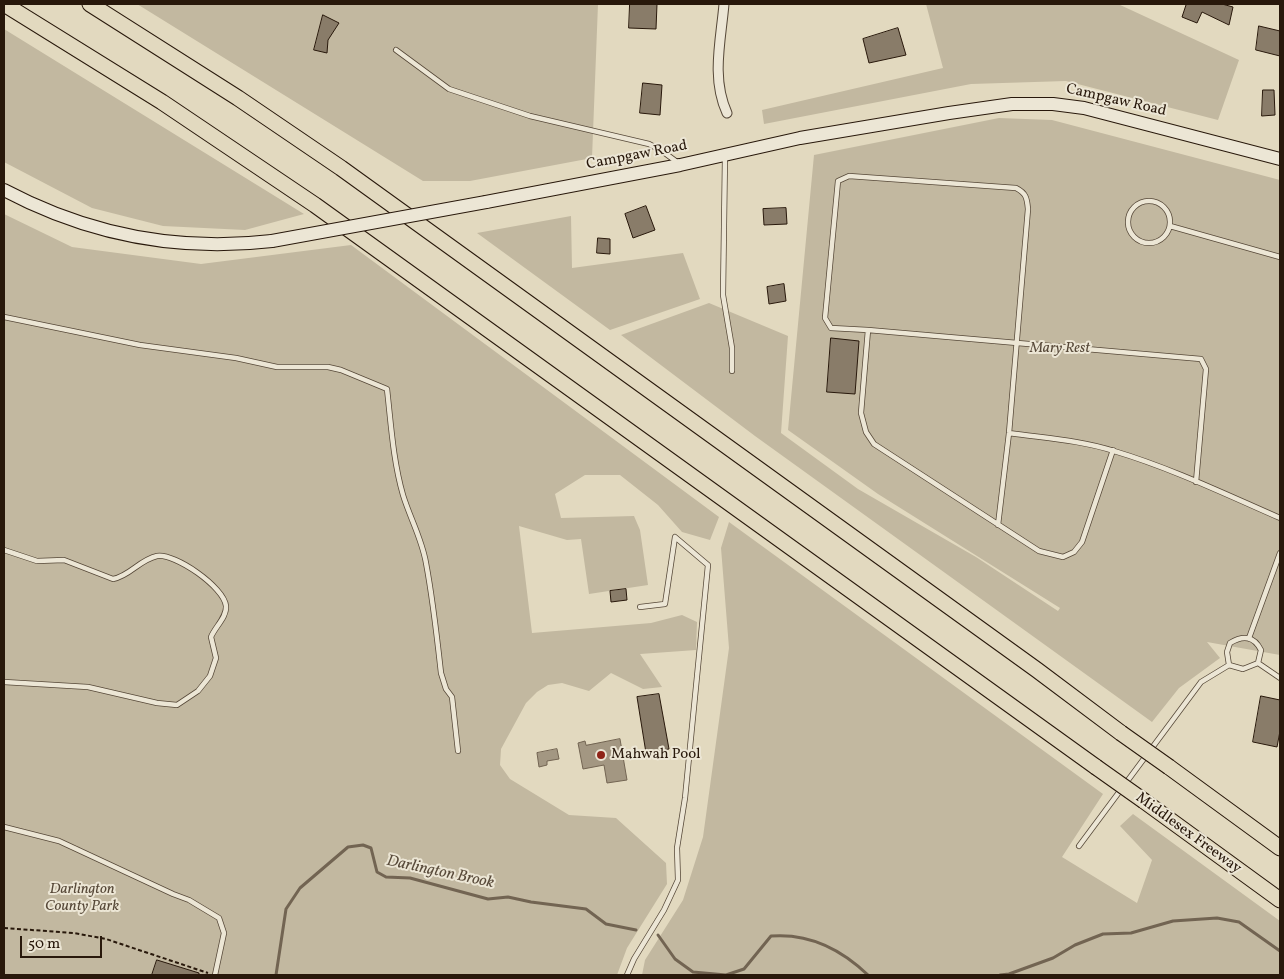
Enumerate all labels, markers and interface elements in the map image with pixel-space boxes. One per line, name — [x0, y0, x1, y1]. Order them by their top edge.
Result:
street label: Campgaw Road — [1064, 81, 1168, 121]
street label: Campgaw Road — [585, 137, 689, 175]
park label: Mary Rest — [1030, 340, 1090, 358]
place label: Mahwah Pool — [611, 746, 701, 764]
marker: Mahwah Pool — [595, 749, 607, 761]
street label: Middlesex Freeway — [1132, 790, 1244, 878]
water label: Darlington Brook — [385, 852, 495, 894]
park label: Darlington County Park — [45, 881, 119, 916]
scale bar — [22, 926, 105, 958]
text: 50 m — [28, 934, 60, 955]

